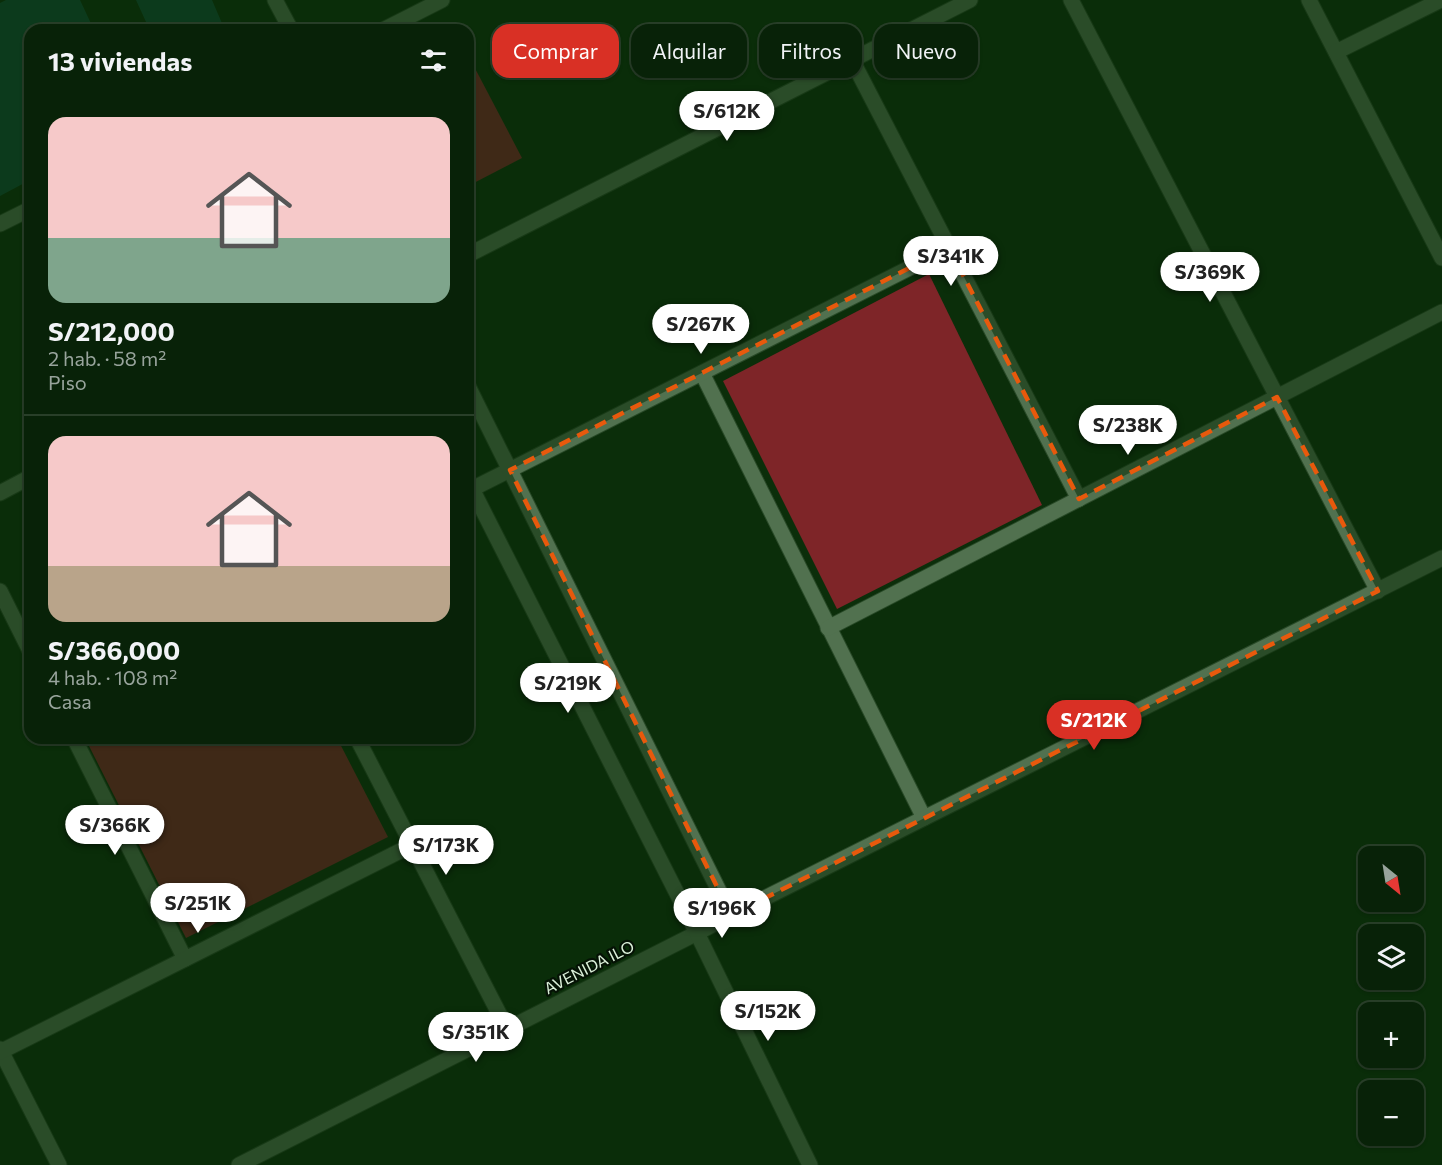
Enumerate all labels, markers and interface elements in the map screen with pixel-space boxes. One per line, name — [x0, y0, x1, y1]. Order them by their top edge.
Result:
chip: Comprar — [492, 24, 619, 78]
chip: Alquilar — [631, 24, 747, 78]
chip: Filtros — [759, 24, 862, 78]
chip: Nuevo — [874, 24, 978, 78]
icon: filters — [417, 44, 450, 77]
text: 13 viviendas — [48, 45, 192, 76]
pin: S/612K — [678, 91, 776, 142]
text: S/612K — [693, 98, 761, 122]
icon: home — [195, 156, 303, 264]
pin: S/341K — [902, 236, 1000, 287]
text: S/341K — [917, 243, 985, 267]
pin: S/369K — [1161, 252, 1259, 303]
text: S/369K — [1174, 259, 1246, 283]
pin: S/267K — [652, 304, 750, 355]
text: S/267K — [666, 311, 736, 335]
text: S/212,000 — [48, 315, 175, 346]
text: 2 hab. · 58 m² — [48, 346, 166, 370]
text: Piso — [48, 370, 87, 394]
pin: S/238K — [1079, 405, 1177, 456]
text: S/238K — [1093, 412, 1163, 436]
icon: home — [195, 475, 303, 583]
text: S/366,000 — [48, 634, 180, 665]
pin: S/219K — [519, 663, 617, 714]
text: 4 hab. · 108 m² — [48, 665, 177, 689]
text: S/219K — [534, 670, 602, 694]
text: Casa — [48, 689, 92, 713]
pin: S/212K — [1045, 700, 1143, 751]
text: S/212K — [1061, 707, 1127, 731]
pin: S/366K — [66, 805, 164, 856]
text: S/366K — [79, 812, 151, 836]
pin: S/173K — [397, 825, 495, 876]
text: S/173K — [413, 832, 479, 856]
north arrow — [1358, 846, 1424, 912]
map controls — [1358, 846, 1424, 1146]
pin: S/251K — [149, 883, 247, 934]
pin: S/196K — [673, 888, 771, 939]
text: S/251K — [164, 890, 232, 914]
text: S/196K — [688, 895, 756, 919]
button: layers — [1358, 924, 1424, 990]
street label: AVENIDA ILO — [540, 936, 637, 997]
pin: S/152K — [719, 991, 817, 1042]
text: S/152K — [734, 998, 802, 1022]
button: + — [1358, 1002, 1424, 1068]
pin: S/351K — [427, 1012, 525, 1063]
text: S/351K — [442, 1019, 510, 1043]
button: − — [1358, 1080, 1424, 1146]

